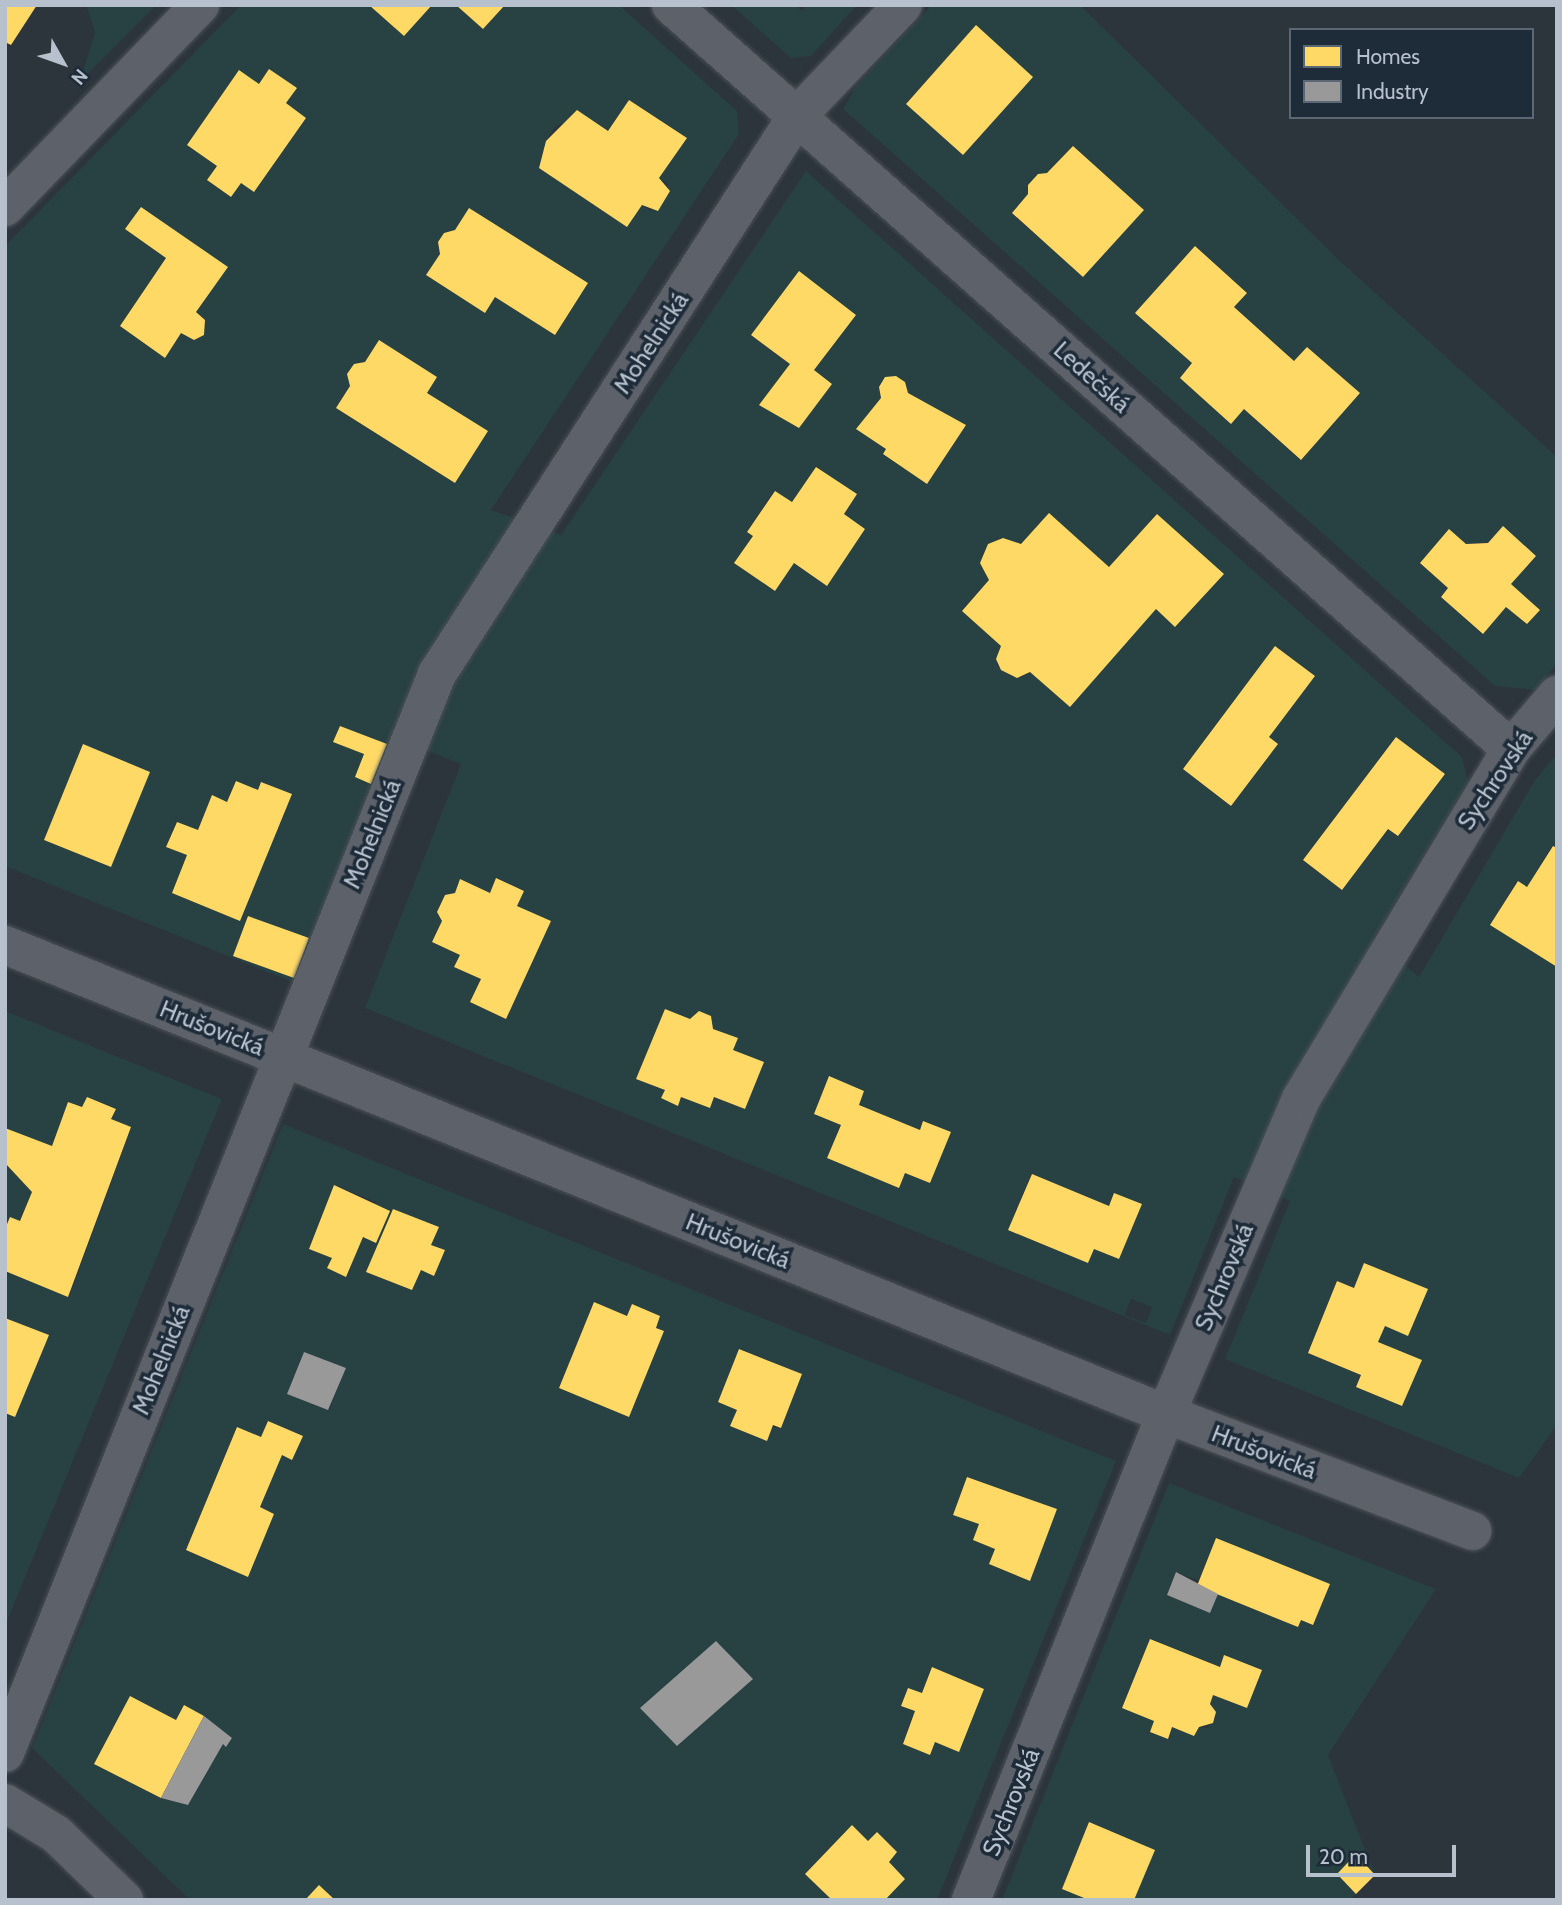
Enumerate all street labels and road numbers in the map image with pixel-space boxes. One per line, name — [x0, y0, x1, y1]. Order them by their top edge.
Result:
street label: Mohelnická — [608, 287, 694, 399]
street label: Ledečská — [1048, 335, 1136, 419]
street label: Sychrovská — [1451, 725, 1539, 835]
street label: Mohelnická — [337, 775, 407, 893]
street label: Hrušovická — [156, 994, 268, 1062]
street label: Hrušovická — [682, 1207, 794, 1275]
street label: Sychrovská — [1189, 1219, 1259, 1335]
street label: Mohelnická — [126, 1301, 196, 1419]
street label: Hrušovická — [1208, 1419, 1320, 1485]
street label: Sychrovská — [976, 1744, 1046, 1860]

